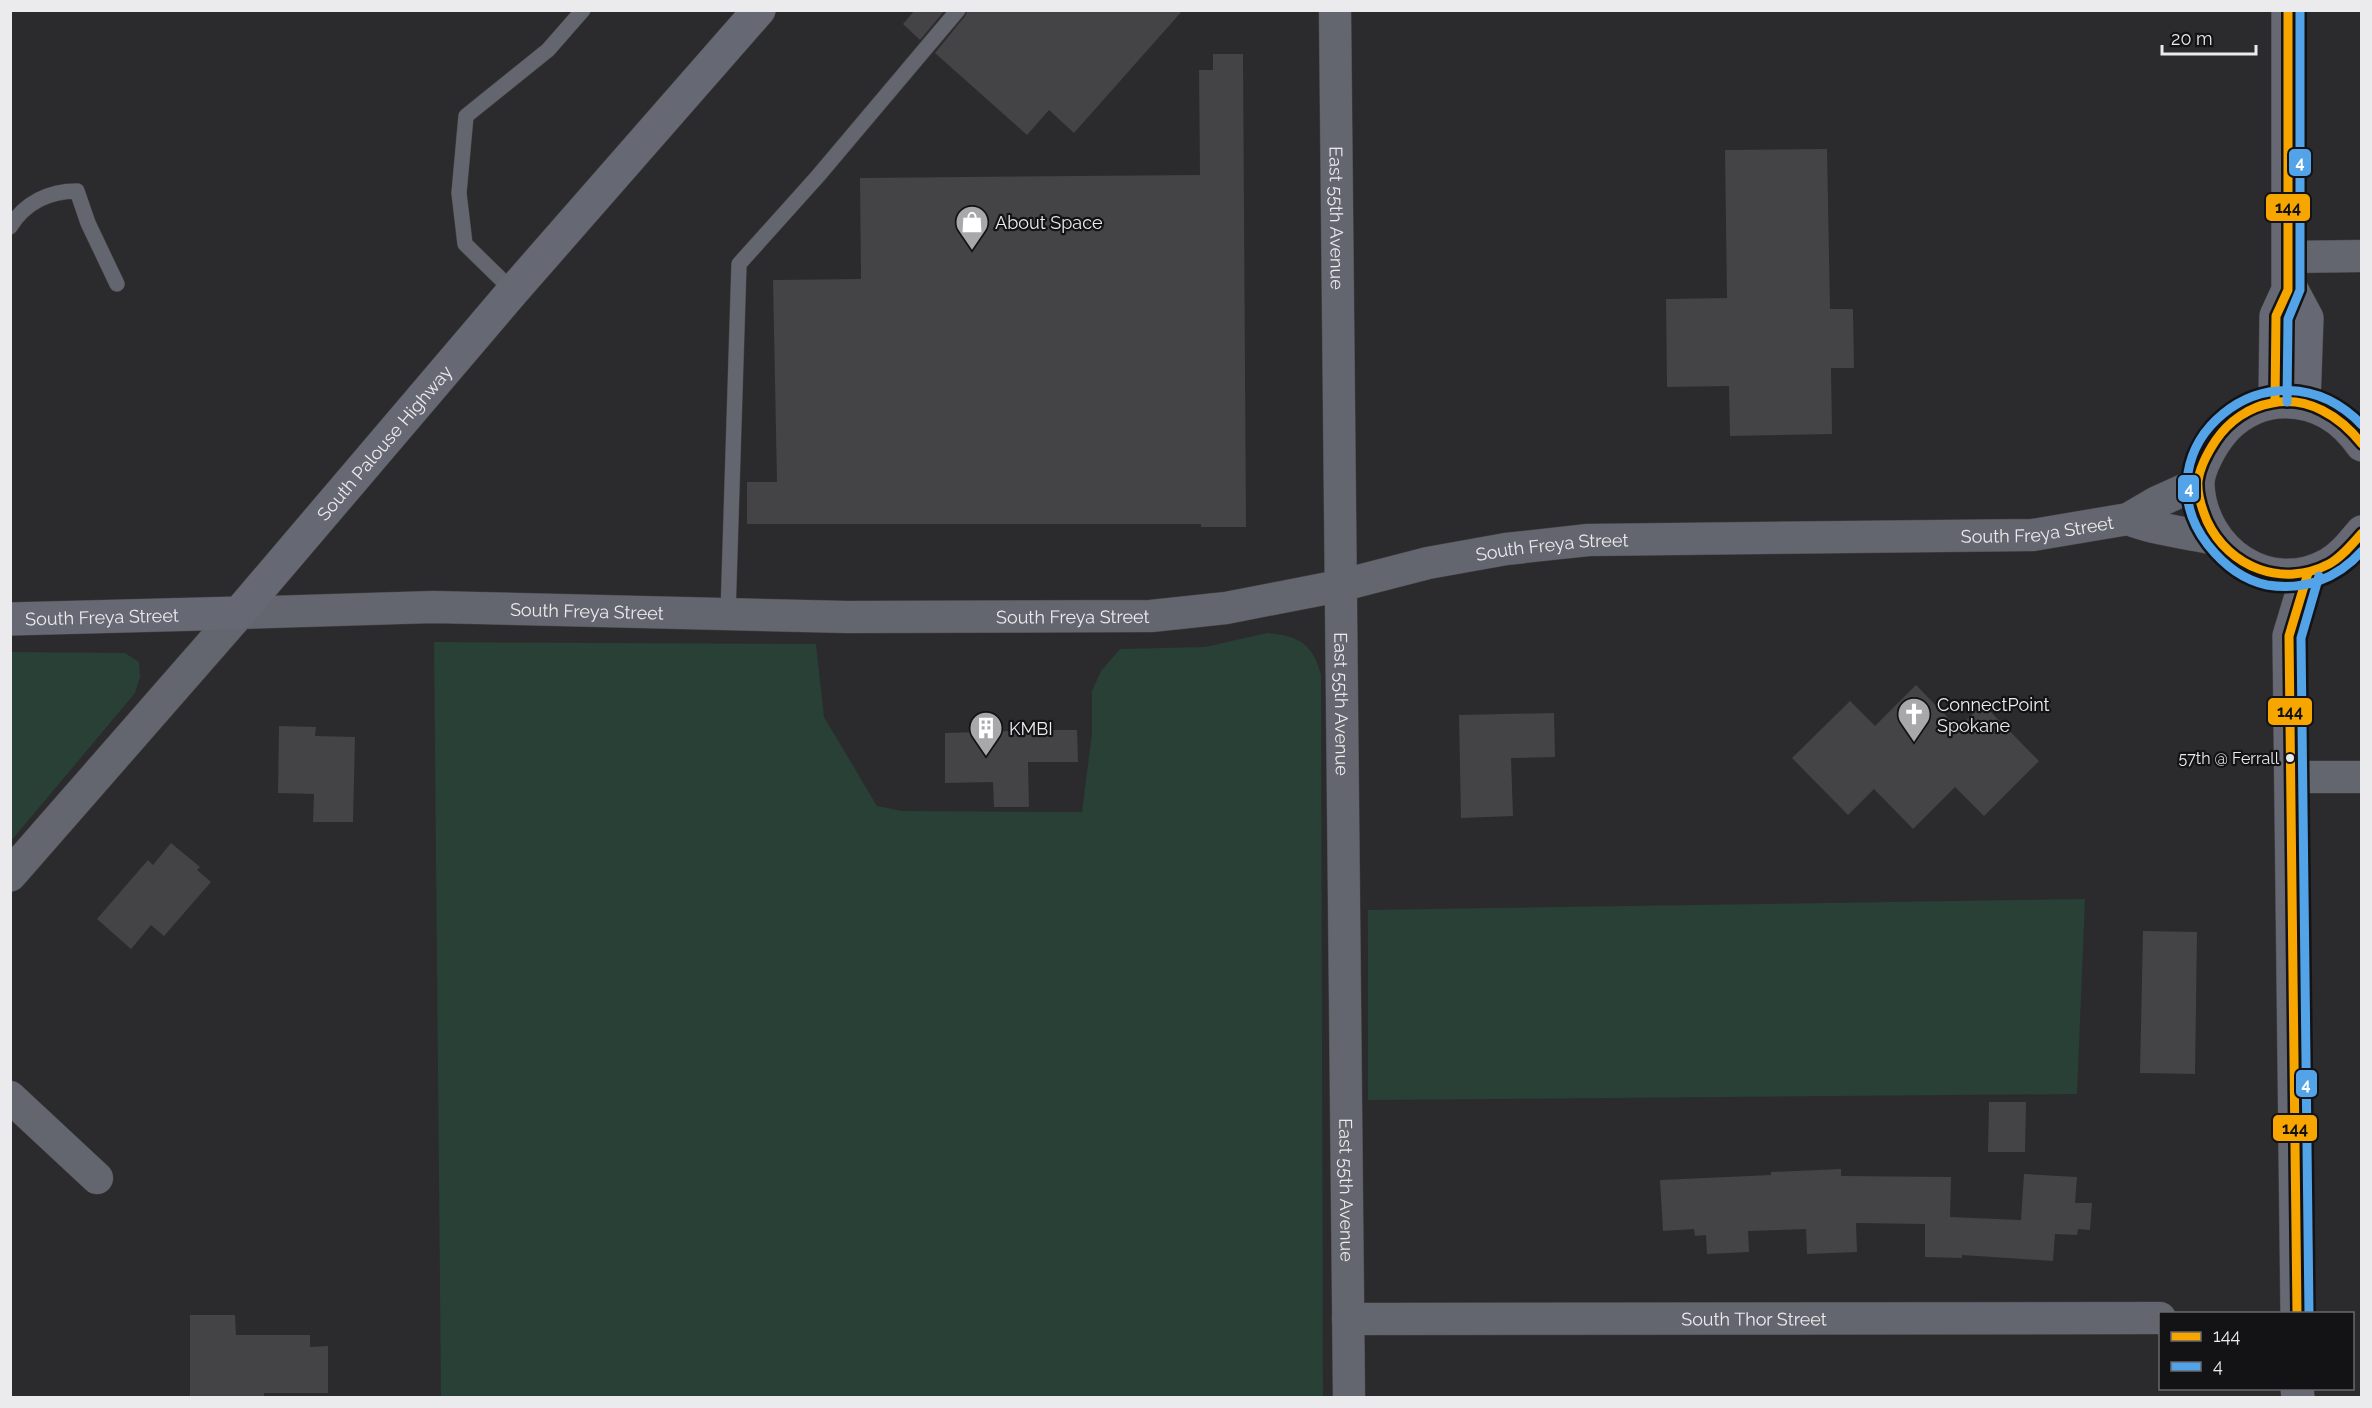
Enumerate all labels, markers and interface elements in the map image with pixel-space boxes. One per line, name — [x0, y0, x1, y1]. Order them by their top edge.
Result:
scale bar — [2162, 18, 2256, 56]
text: 20 m — [2171, 28, 2213, 49]
street label: East 55th Avenue — [1326, 146, 1348, 290]
line badge: 4 — [2288, 148, 2312, 177]
text: 4 — [2295, 153, 2305, 172]
line badge: 144 — [2265, 193, 2311, 222]
text: 144 — [2275, 198, 2301, 217]
shop icon: About Space — [954, 204, 990, 251]
place label: About Space — [995, 212, 1103, 233]
street label: South Palouse Highway — [312, 360, 456, 524]
line badge: 4 — [2177, 474, 2200, 503]
text: 4 — [2184, 479, 2194, 498]
street label: South Freya Street — [1961, 511, 2115, 546]
street label: South Freya Street — [1474, 529, 1628, 565]
street label: South Freya Street — [510, 598, 664, 623]
street label: South Freya Street — [25, 604, 179, 629]
street label: South Freya Street — [996, 606, 1150, 627]
street label: East 55th Avenue — [1331, 632, 1353, 776]
place label: ConnectPoint Spokane — [1937, 694, 2050, 736]
church icon: ConnectPoint Spokane — [1896, 696, 1932, 743]
line badge: 144 — [2267, 697, 2313, 726]
text: 144 — [2277, 702, 2303, 721]
building icon: KMBI — [968, 710, 1004, 757]
place label: KMBI — [1009, 718, 1053, 739]
place label: 57th @ Ferrall — [2179, 749, 2280, 768]
marker: 57th @ Ferrall — [2284, 752, 2296, 764]
line badge: 4 — [2295, 1069, 2318, 1098]
text: 4 — [2301, 1075, 2311, 1094]
line badge: 144 — [2272, 1114, 2318, 1142]
street label: East 55th Avenue — [1336, 1118, 1358, 1262]
text: 144 — [2282, 1119, 2308, 1138]
street label: South Thor Street — [1681, 1308, 1827, 1329]
legend — [2159, 1312, 2354, 1390]
text: 144 — [2213, 1325, 2241, 1346]
text: 4 — [2213, 1355, 2223, 1376]

